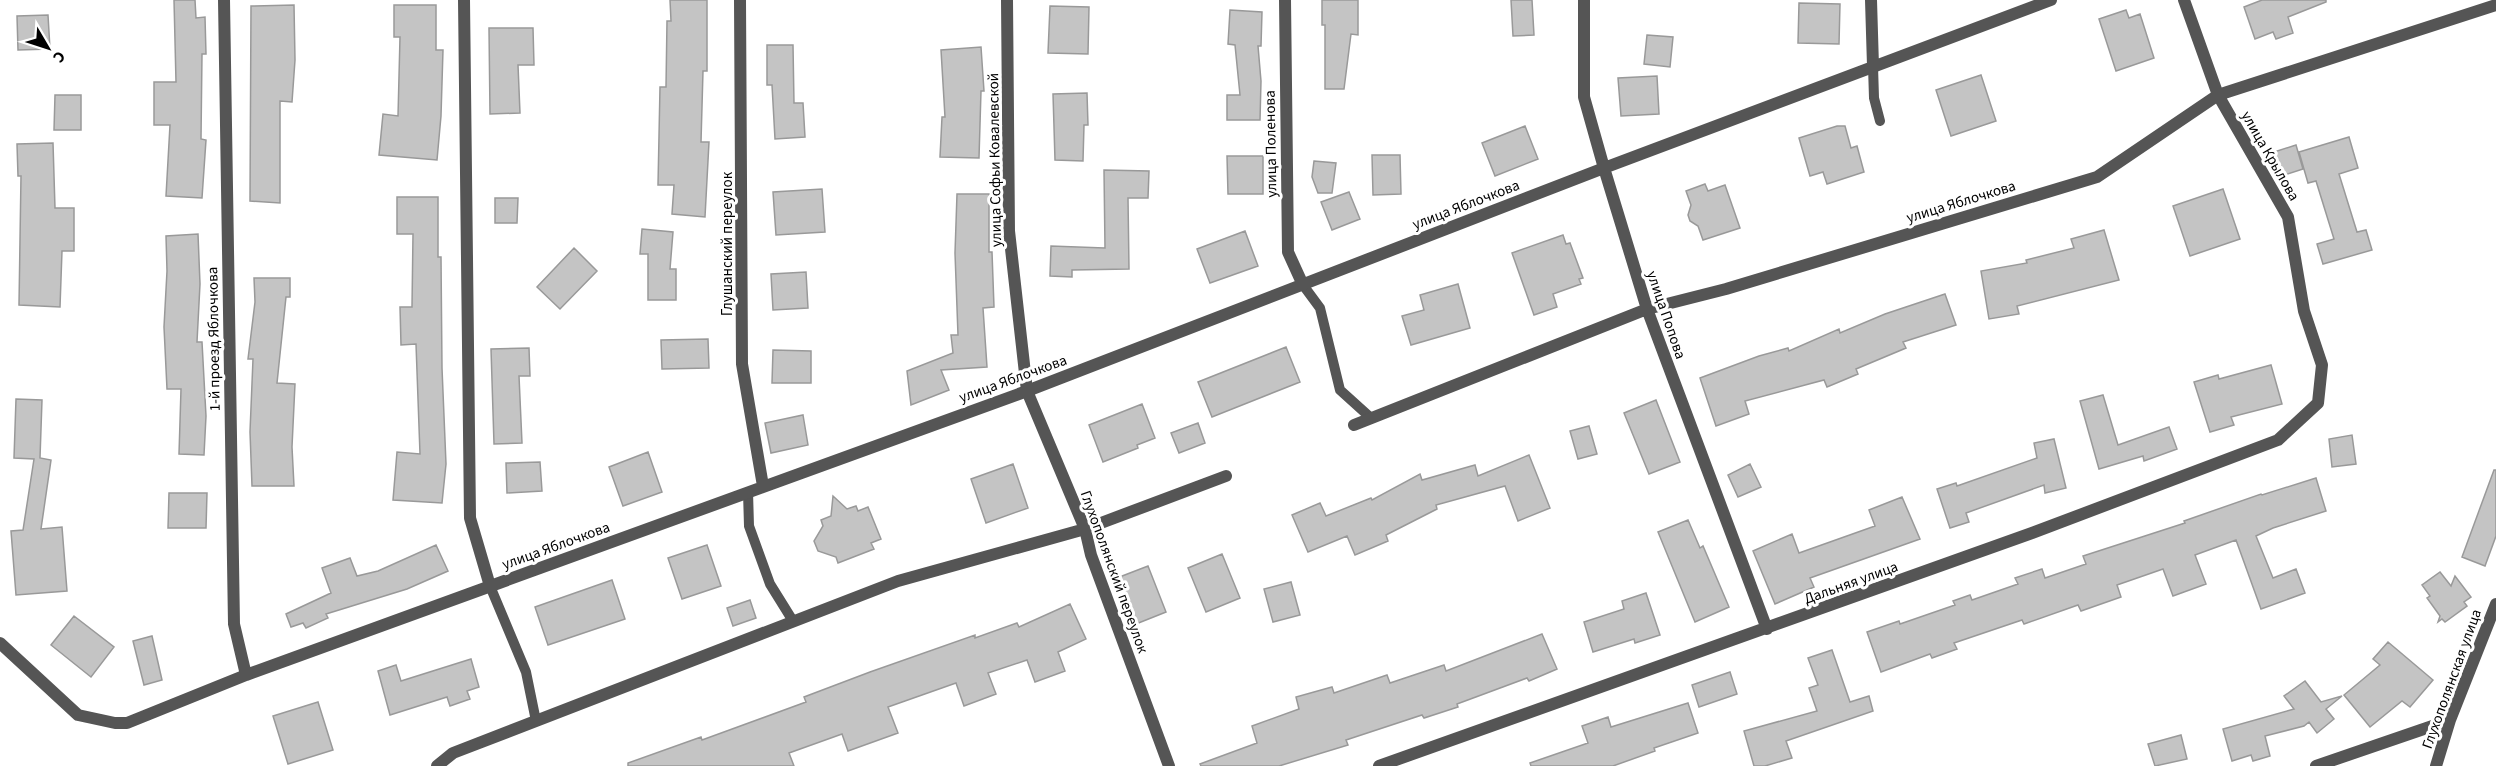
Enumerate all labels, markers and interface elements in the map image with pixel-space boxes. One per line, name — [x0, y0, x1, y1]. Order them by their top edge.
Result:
north arrow — [18, 18, 78, 78]
text: С — [47, 46, 70, 67]
street label: улица Софьи Ковалевской — [983, 73, 1007, 247]
street label: улица Поленова — [1260, 90, 1282, 198]
street label: улица Крылова — [2236, 107, 2304, 205]
street label: Глушанский переулок — [717, 171, 738, 316]
street label: улица Яблочкова — [1409, 175, 1523, 235]
street label: улица Яблочкова — [1904, 175, 2018, 229]
street label: 1-й проезд Яблочкова — [202, 267, 226, 411]
street label: улица Попова — [1641, 268, 1691, 362]
street label: улица Яблочкова — [956, 350, 1070, 408]
street label: Глухополянский переулок — [1075, 488, 1153, 657]
street label: улица Яблочкова — [499, 517, 613, 575]
street label: Дальняя улица — [1801, 556, 1901, 610]
street label: Глухополянская улица — [2417, 606, 2487, 752]

